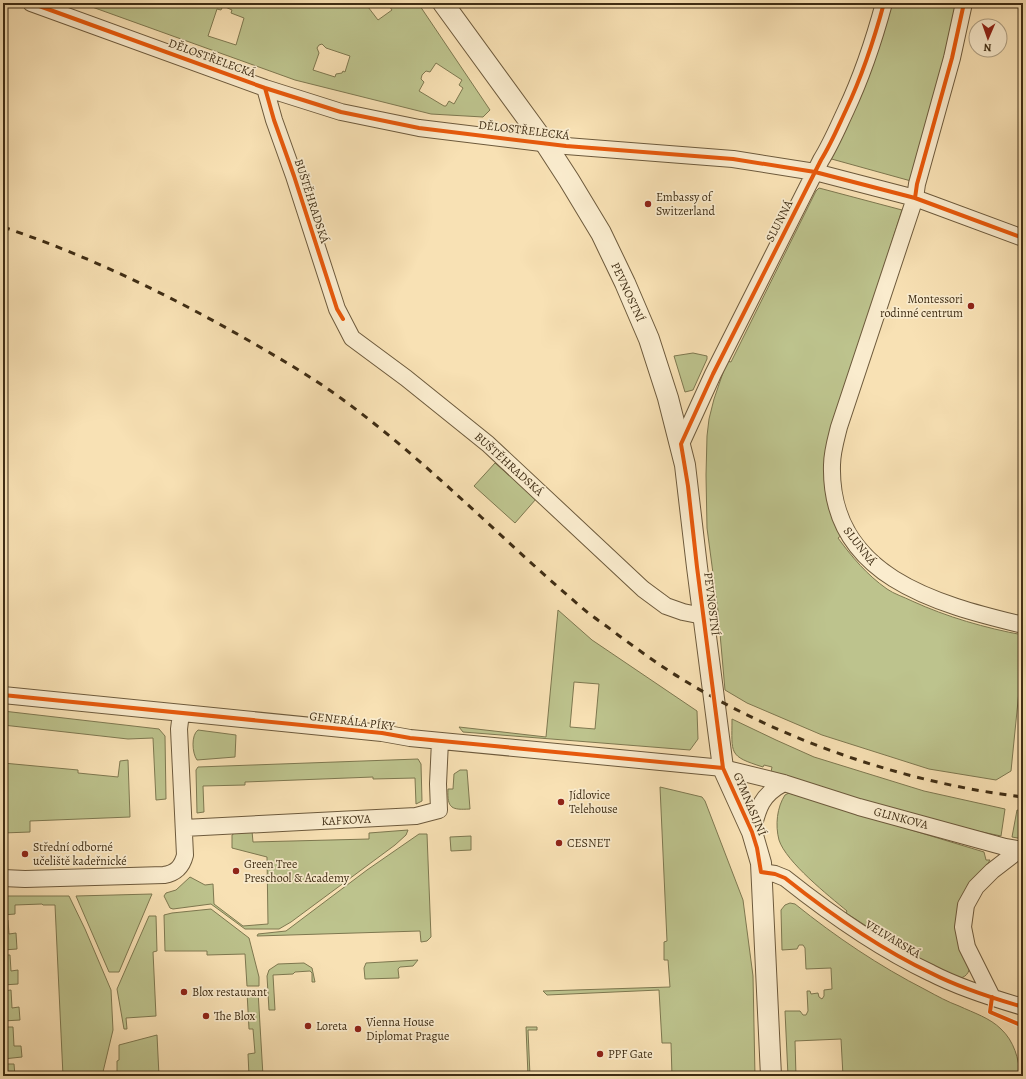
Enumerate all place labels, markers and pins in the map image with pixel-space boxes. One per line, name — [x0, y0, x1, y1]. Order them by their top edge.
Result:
place label: Embassy of Switzerland — [656, 189, 716, 219]
marker: Embassy of Switzerland — [643, 199, 653, 209]
place label: Montessori rodinné centrum — [880, 291, 963, 321]
marker: Montessori rodinné centrum — [966, 301, 976, 311]
place label: Jídlovice Telehouse — [569, 787, 618, 817]
marker: Jídlovice Telehouse — [556, 797, 566, 807]
place label: CESNET — [567, 835, 611, 851]
marker: CESNET — [554, 838, 564, 848]
place label: Střední odborné učeliště kadeřnické — [33, 839, 127, 869]
marker: Střední odborné učeliště kadeřnické — [20, 849, 30, 859]
place label: Green Tree Preschool & Academy — [244, 856, 350, 886]
marker: Green Tree Preschool & Academy — [231, 866, 241, 876]
place label: Blox restaurant — [192, 984, 267, 1000]
marker: Blox restaurant — [179, 987, 189, 997]
place label: The Blox — [214, 1008, 255, 1024]
marker: The Blox — [201, 1011, 211, 1021]
place label: Vienna House Diplomat Prague — [365, 1014, 449, 1044]
place label: Loreta — [316, 1018, 348, 1034]
marker: Loreta — [303, 1021, 313, 1031]
marker: Vienna House Diplomat Prague — [353, 1024, 363, 1034]
place label: PPF Gate — [608, 1046, 653, 1062]
marker: PPF Gate — [595, 1049, 605, 1059]

